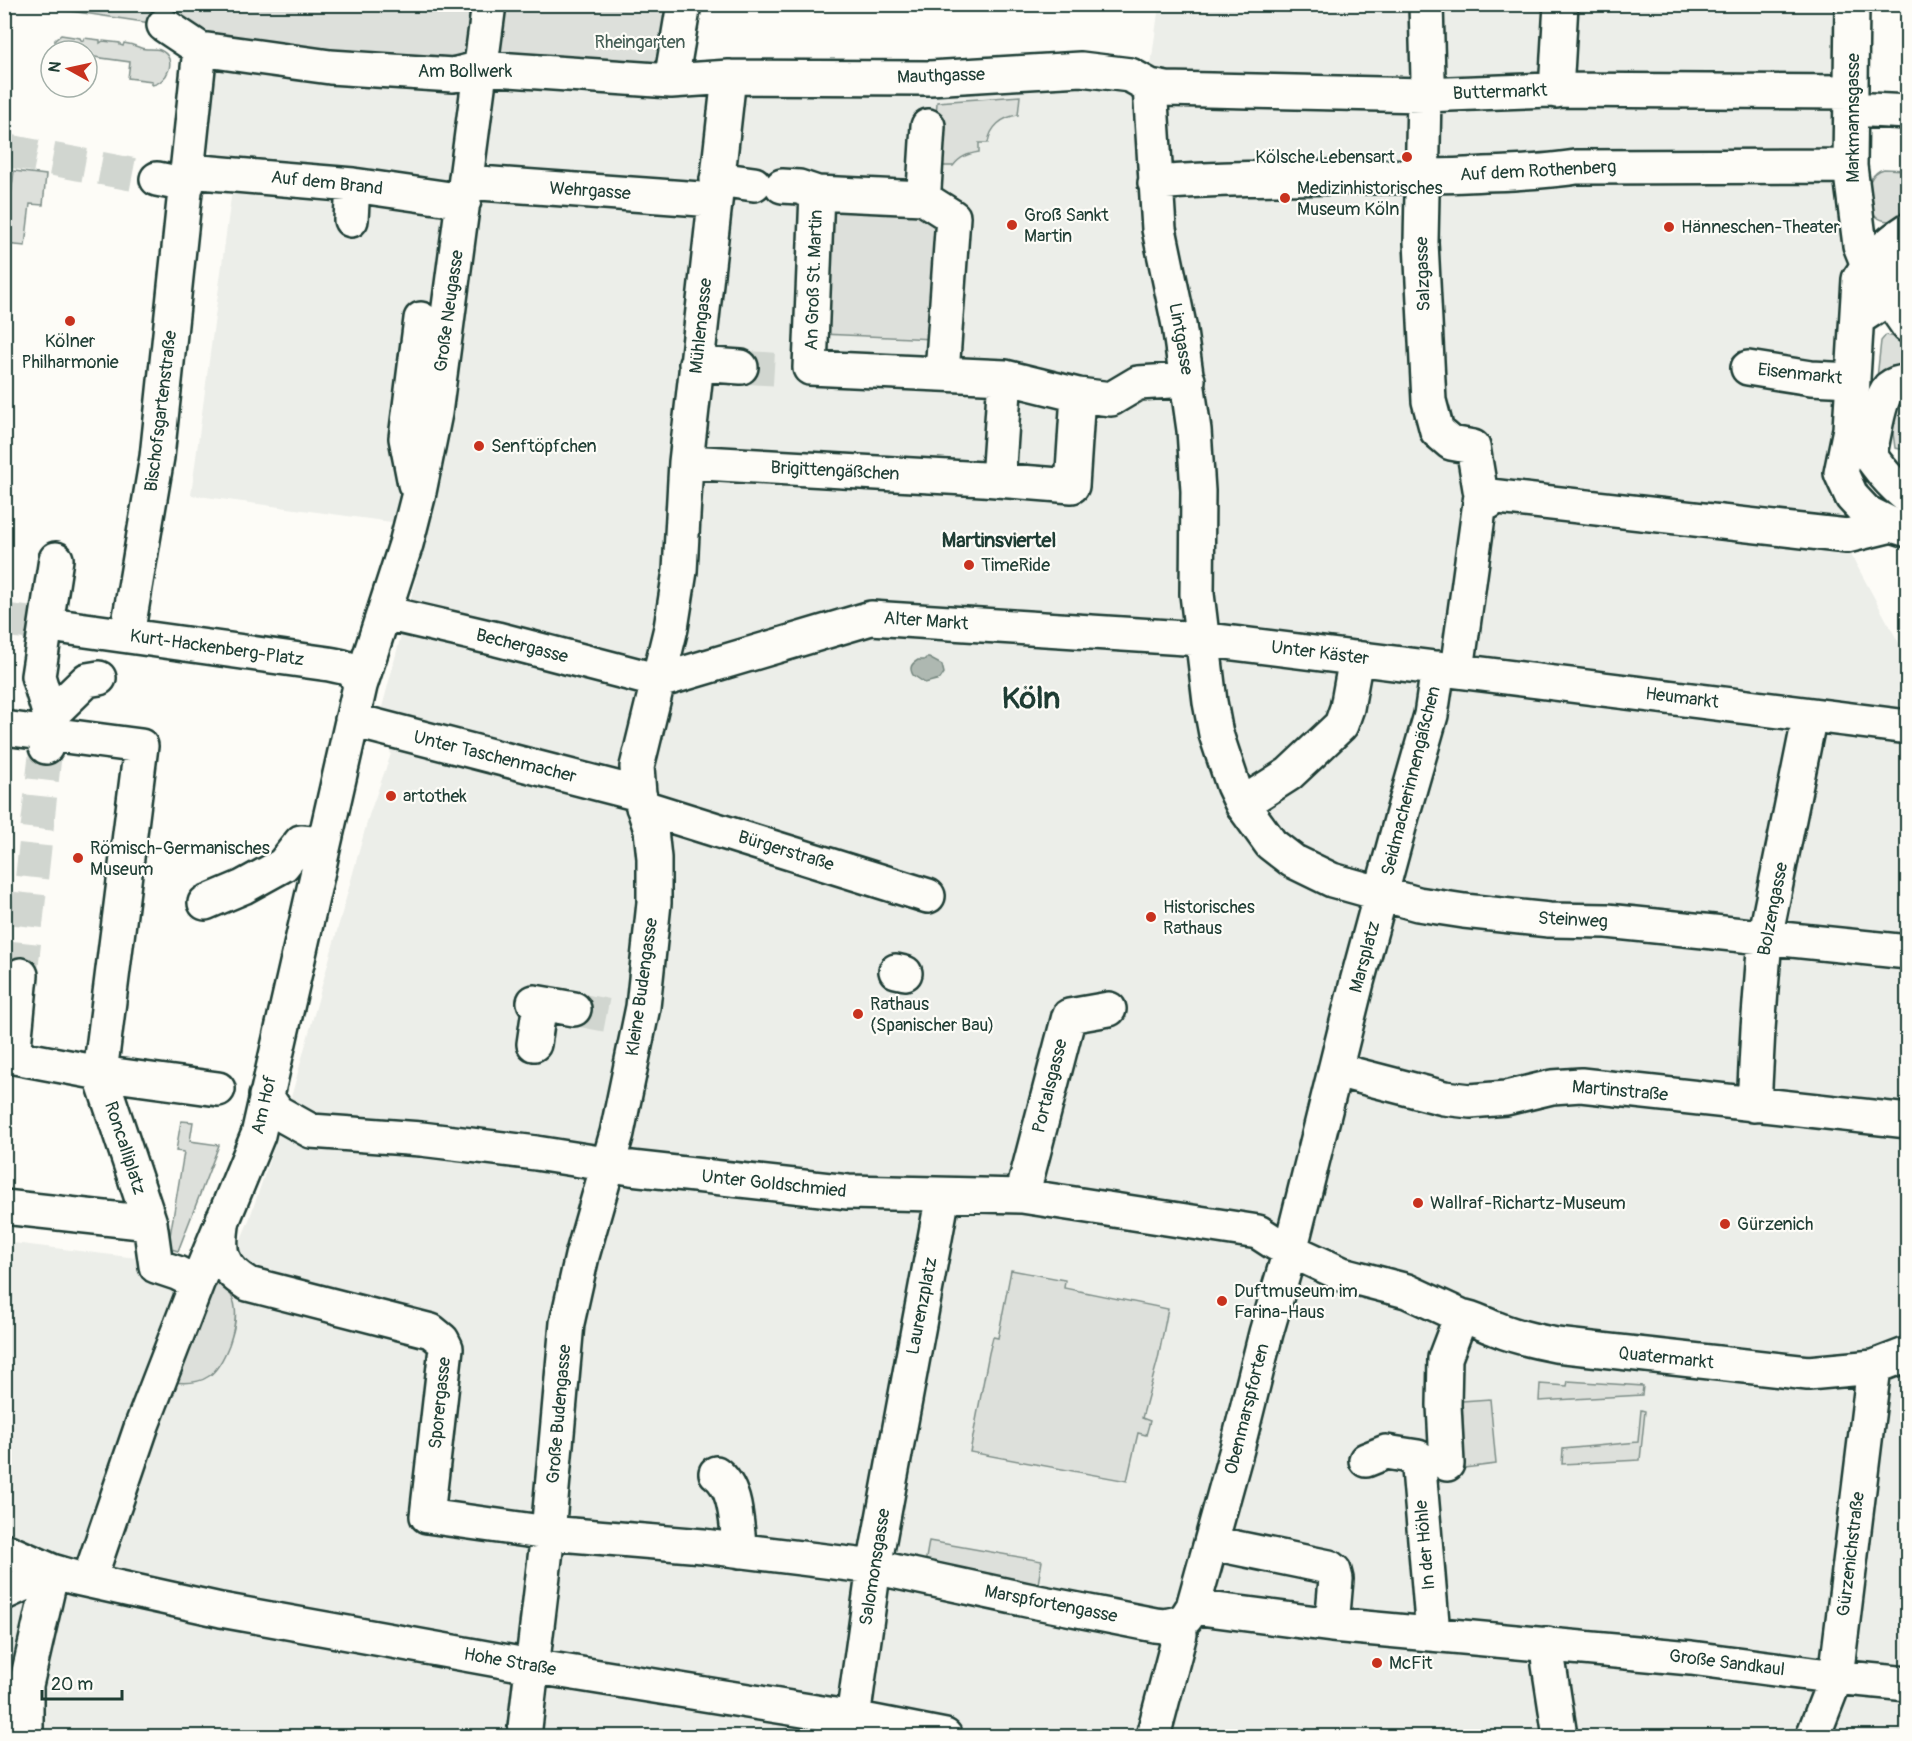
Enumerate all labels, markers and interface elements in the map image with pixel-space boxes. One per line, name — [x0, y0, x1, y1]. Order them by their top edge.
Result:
park label: Rheingarten — [595, 31, 685, 54]
north arrow — [39, 39, 99, 99]
street label: Markmannsgasse — [1842, 53, 1865, 183]
text: N — [44, 60, 66, 74]
street label: Am Bollwerk — [418, 60, 513, 83]
street label: Mauthgasse — [897, 63, 986, 89]
street label: Buttermarkt — [1452, 79, 1548, 105]
place label: Kölsche Lebensart — [1255, 146, 1396, 169]
marker: Kölsche Lebensart — [1400, 150, 1414, 164]
street label: Auf dem Rothenberg — [1459, 155, 1617, 187]
street label: Auf dem Brand — [270, 166, 384, 200]
street label: Wehrgasse — [549, 177, 632, 205]
place label: Medizinhistorisches Museum Köln — [1297, 177, 1442, 221]
marker: Medizinhistorisches Museum Köln — [1278, 191, 1292, 205]
place label: Groß Sankt Martin — [1024, 204, 1109, 248]
street label: An Groß St. Martin — [800, 209, 828, 351]
place label: Hänneschen-Theater — [1681, 216, 1840, 239]
marker: Groß Sankt Martin — [1005, 218, 1019, 232]
marker: Hänneschen-Theater — [1662, 220, 1676, 234]
street label: Salzgasse — [1410, 236, 1436, 312]
street label: Große Neugasse — [429, 249, 469, 373]
street label: Mühlengasse — [685, 277, 717, 375]
street label: Lintgasse — [1163, 301, 1199, 377]
marker: Kölner Philharmonie — [63, 314, 77, 328]
street label: Bischofsgartenstraße — [140, 329, 182, 493]
place label: Kölner Philharmonie — [21, 330, 119, 374]
street label: Eisenmarkt — [1757, 358, 1844, 390]
place label: Senftöpfchen — [491, 435, 597, 458]
marker: Senftöpfchen — [472, 439, 486, 453]
street label: Brigittengäßchen — [770, 456, 900, 486]
district label: Martinsviertel — [942, 528, 1056, 553]
place label: TimeRide — [981, 554, 1050, 577]
marker: TimeRide — [962, 558, 976, 572]
street label: Alter Markt — [883, 607, 970, 635]
street label: Bechergasse — [473, 623, 571, 669]
street label: Kurt-Hackenberg-Platz — [128, 624, 306, 672]
street label: Unter Käster — [1270, 636, 1371, 670]
district label: Köln — [1002, 680, 1060, 717]
street label: Heumarkt — [1644, 682, 1721, 714]
street label: Seidmacherinnengäßchen — [1376, 684, 1446, 878]
street label: Unter Taschenmacher — [411, 726, 579, 789]
place label: artothek — [403, 785, 467, 808]
marker: artothek — [384, 789, 398, 803]
street label: Bürgerstraße — [735, 826, 837, 877]
place label: Römisch-Germanisches Museum — [90, 837, 270, 881]
marker: Römisch-Germanisches Museum — [71, 851, 85, 865]
street label: Bolzengasse — [1753, 860, 1793, 958]
place label: Historisches Rathaus — [1163, 896, 1255, 940]
street label: Steinweg — [1537, 907, 1609, 933]
marker: Historisches Rathaus — [1144, 910, 1158, 924]
street label: Kleine Budengasse — [621, 916, 663, 1058]
street label: Marsplatz — [1344, 919, 1386, 995]
place label: Rathaus (Spanischer Bau) — [870, 993, 994, 1037]
marker: Rathaus (Spanischer Bau) — [851, 1007, 865, 1021]
street label: Portalsgasse — [1027, 1036, 1073, 1136]
street label: Am Hof — [246, 1073, 282, 1137]
street label: Martinstraße — [1571, 1075, 1669, 1107]
street label: Roncalliplatz — [99, 1098, 151, 1198]
street label: Unter Goldschmied — [700, 1165, 848, 1203]
place label: Wallraf-Richartz-Museum — [1430, 1192, 1626, 1215]
marker: Wallraf-Richartz-Museum — [1411, 1196, 1425, 1210]
place label: Gürzenich — [1737, 1213, 1814, 1236]
marker: Gürzenich — [1718, 1217, 1732, 1231]
street label: Laurenzplatz — [901, 1255, 943, 1357]
place label: Duftmuseum im Farina-Haus — [1234, 1280, 1358, 1324]
marker: Duftmuseum im Farina-Haus — [1215, 1294, 1229, 1308]
street label: Obenmarspforten — [1220, 1341, 1274, 1477]
street label: Quatermarkt — [1617, 1342, 1716, 1375]
street label: Große Budengasse — [541, 1343, 577, 1485]
street label: Sporergasse — [424, 1356, 456, 1450]
street label: Gürzenichstraße — [1832, 1490, 1870, 1618]
street label: In der Höhle — [1410, 1499, 1440, 1591]
street label: Salomonsgasse — [854, 1507, 896, 1627]
street label: Marspfortengasse — [983, 1580, 1120, 1628]
street label: Hohe Straße — [462, 1643, 558, 1681]
street label: Große Sandkaul — [1668, 1644, 1786, 1682]
place label: McFit — [1389, 1652, 1433, 1675]
marker: McFit — [1370, 1656, 1384, 1670]
scale bar — [42, 1663, 122, 1701]
text: 20 m — [51, 1673, 93, 1696]

